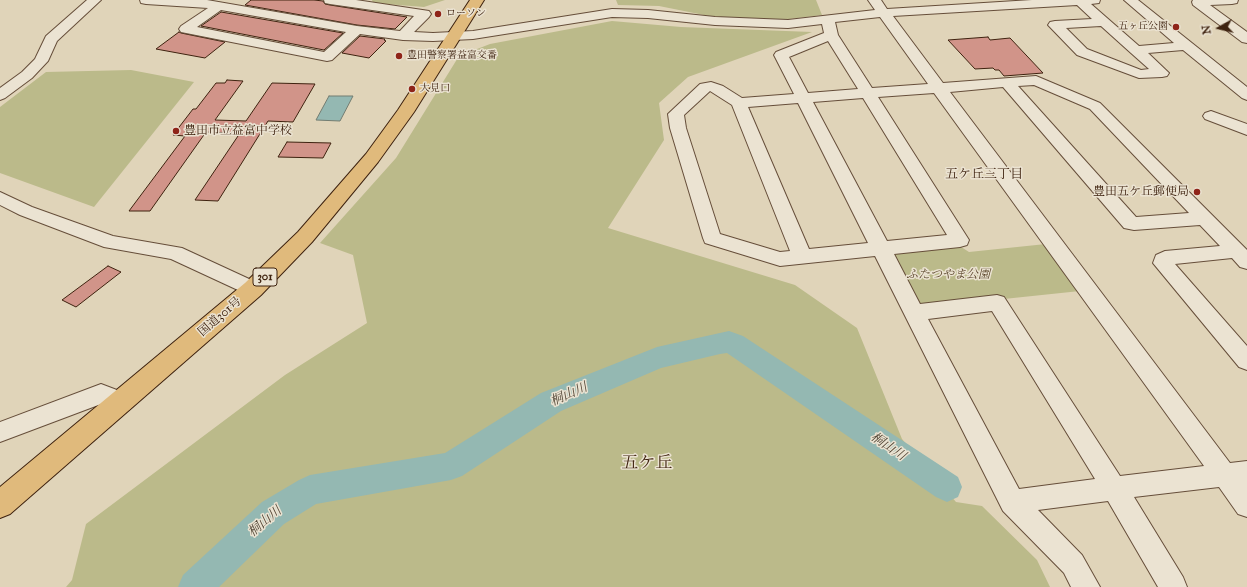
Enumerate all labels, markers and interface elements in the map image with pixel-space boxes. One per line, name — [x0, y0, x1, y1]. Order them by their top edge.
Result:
place label: ローソン — [446, 8, 486, 20]
north arrow — [1199, 8, 1239, 48]
marker: ローソン — [433, 9, 443, 19]
place label: 五ヶ丘公園 — [1118, 21, 1168, 33]
marker: 五ヶ丘公園 — [1171, 22, 1181, 32]
text: N — [1200, 24, 1214, 35]
place label: 豊田警察署益富交番 — [407, 50, 497, 62]
marker: 豊田警察署益富交番 — [394, 51, 404, 61]
place label: 大見口 — [420, 83, 450, 95]
marker: 大見口 — [407, 84, 417, 94]
place label: 豊田市立益富中学校 — [184, 124, 292, 138]
marker: 豊田市立益富中学校 — [171, 126, 181, 136]
district label: 五ケ丘三丁目 — [945, 167, 1023, 183]
place label: 豊田五ケ丘郵便局 — [1093, 185, 1189, 199]
marker: 豊田五ケ丘郵便局 — [1192, 187, 1202, 197]
road number: 301 — [253, 268, 277, 286]
park label: ふたつやま公園 — [906, 268, 990, 282]
street label: 国道301号 — [195, 294, 245, 340]
water label: 桐山川 — [548, 380, 590, 410]
water label: 桐山川 — [867, 430, 909, 464]
district label: 五ケ丘 — [622, 454, 672, 474]
water label: 桐山川 — [245, 503, 285, 541]

